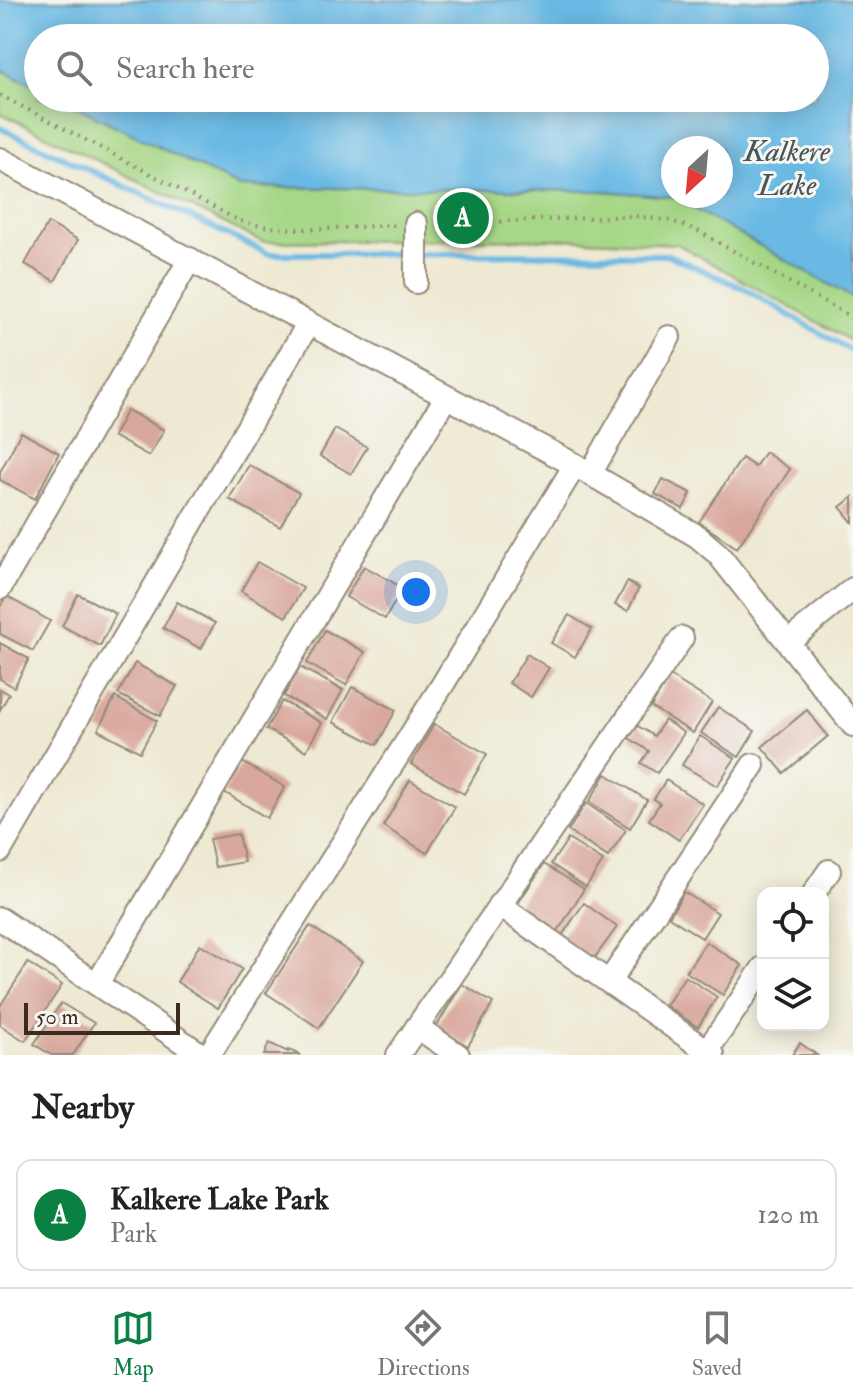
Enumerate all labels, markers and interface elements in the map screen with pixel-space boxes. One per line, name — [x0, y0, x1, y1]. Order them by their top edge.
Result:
search box — [24, 24, 829, 112]
icon: search — [52, 46, 96, 90]
text: Search here — [116, 50, 255, 87]
water label: Kalkere Lake — [742, 133, 831, 204]
north arrow — [661, 136, 733, 208]
pin: A — [437, 188, 489, 248]
your location — [396, 572, 436, 612]
map controls — [757, 887, 829, 1031]
button: locate — [757, 887, 829, 959]
button: layers — [757, 959, 829, 1031]
scale bar — [24, 999, 180, 1035]
text: 50 m — [36, 1003, 78, 1031]
text: Nearby — [32, 1086, 134, 1129]
text: Kalkere Lake Park — [110, 1181, 329, 1218]
text: A — [52, 1199, 68, 1231]
text: 120 m — [758, 1199, 819, 1231]
text: Park — [110, 1218, 157, 1250]
tab: Map — [111, 1306, 155, 1382]
tab: Directions — [377, 1306, 470, 1382]
tab: Saved — [692, 1306, 742, 1382]

